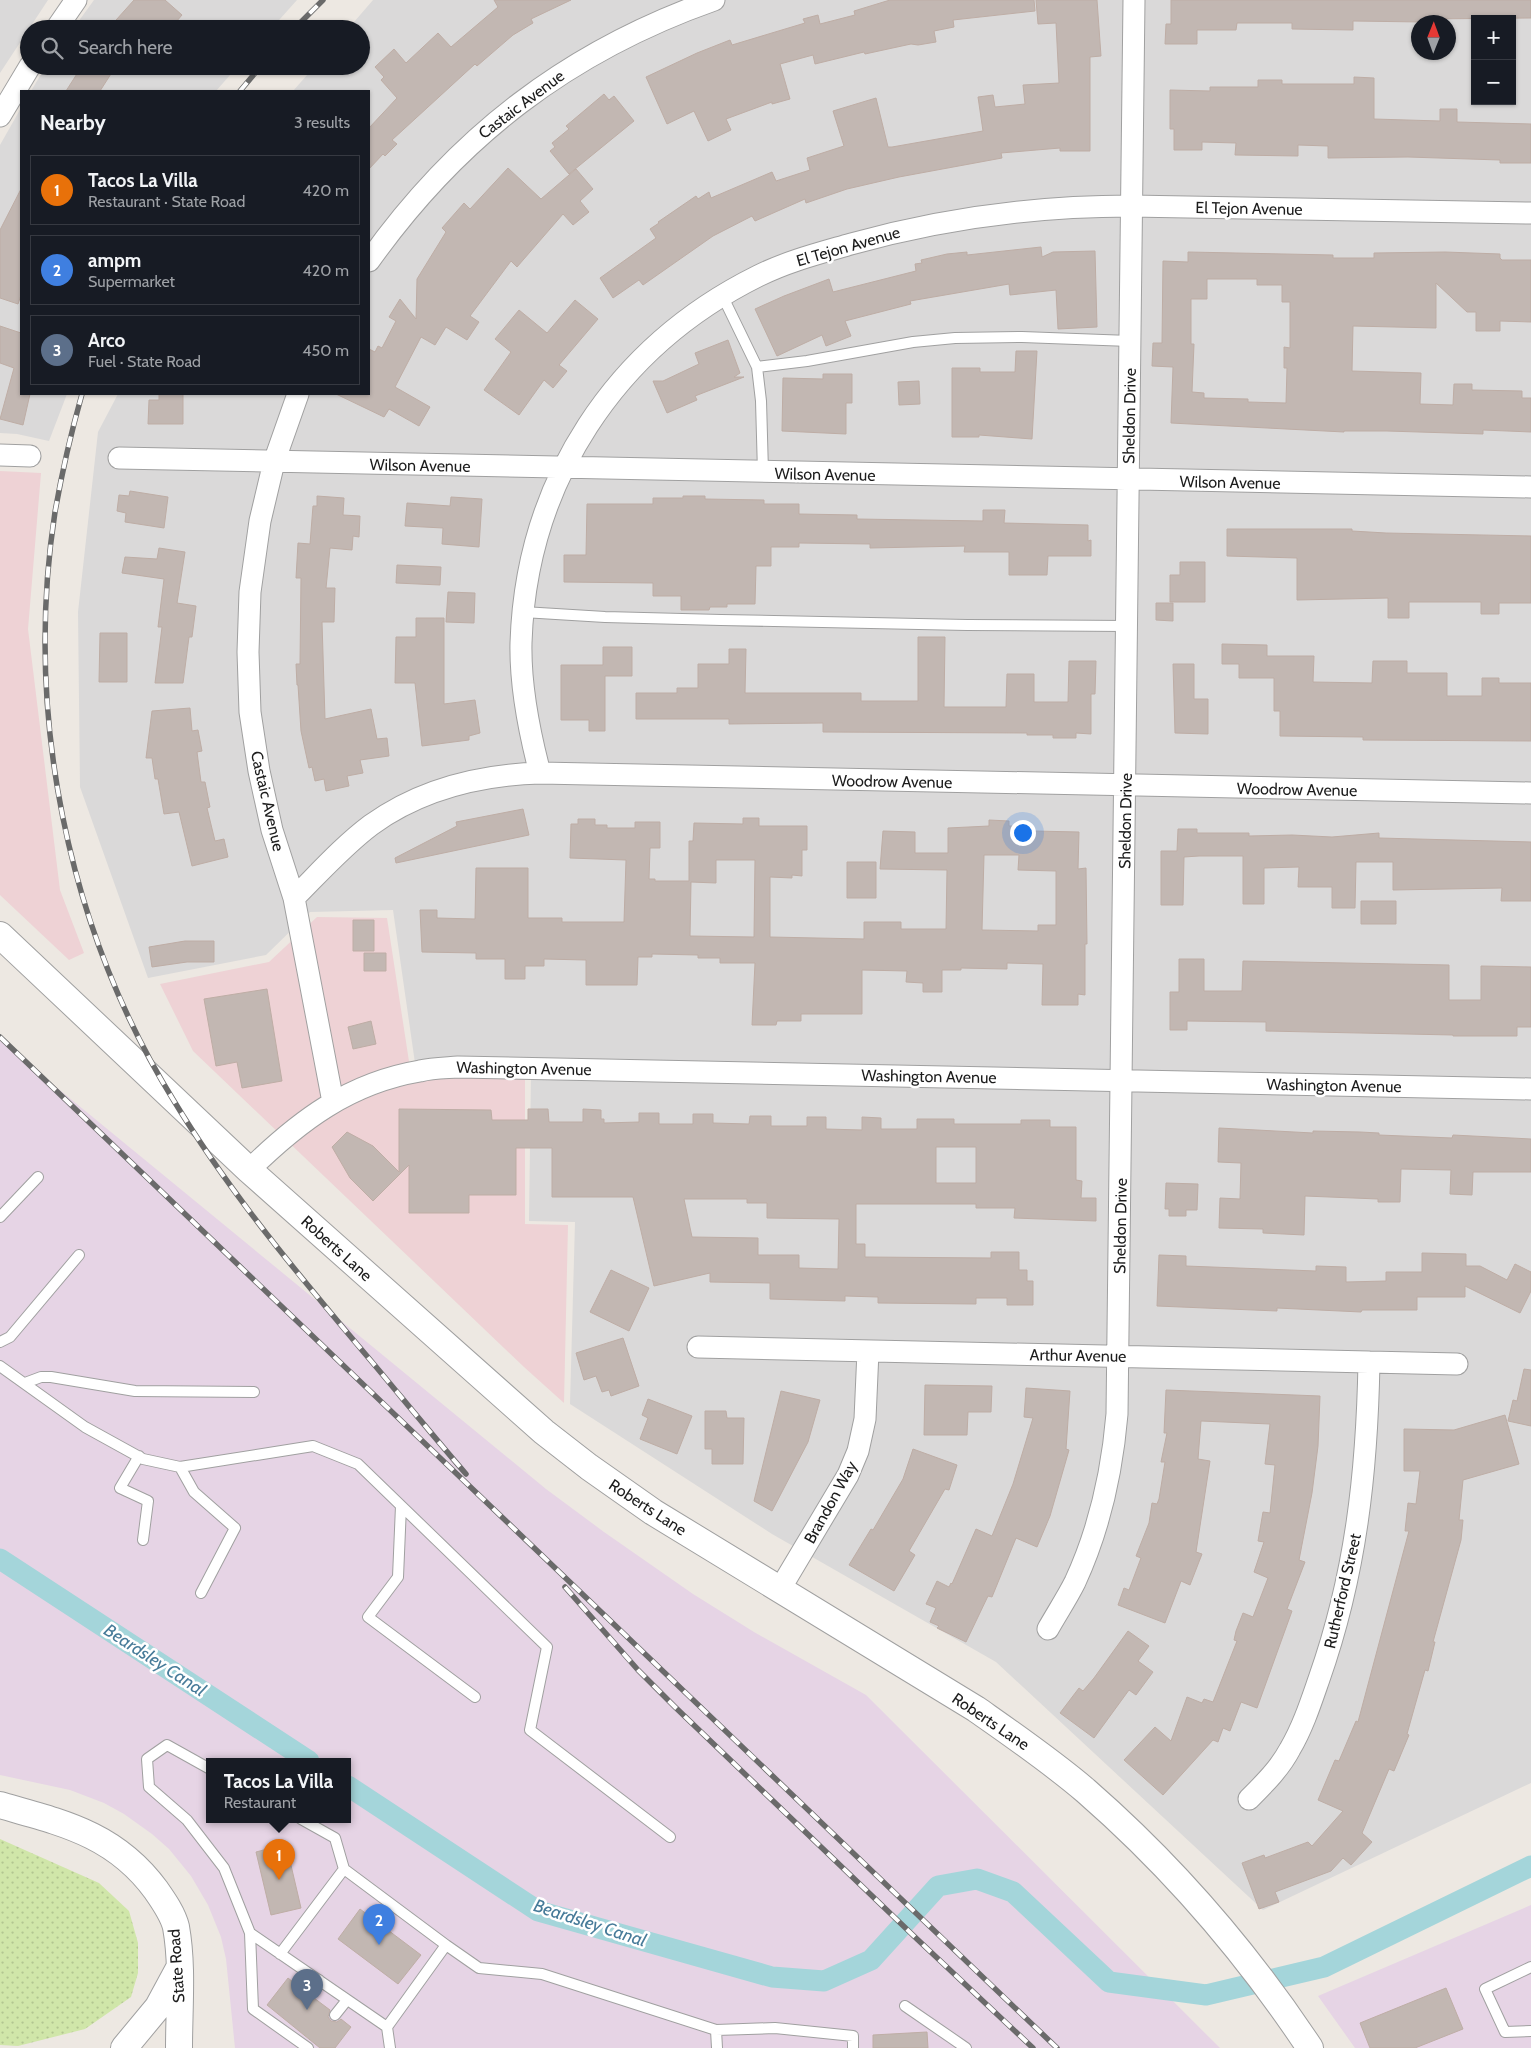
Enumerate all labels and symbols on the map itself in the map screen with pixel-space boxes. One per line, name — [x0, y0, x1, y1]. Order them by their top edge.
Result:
north arrow — [1411, 15, 1456, 60]
street label: Castaic Avenue — [475, 66, 568, 143]
street label: El Tejon Avenue — [1195, 198, 1303, 219]
street label: El Tejon Avenue — [794, 223, 902, 270]
street label: Sheldon Drive — [1119, 368, 1140, 464]
street label: Wilson Avenue — [369, 455, 471, 476]
street label: Wilson Avenue — [774, 464, 876, 485]
street label: Wilson Avenue — [1179, 472, 1281, 493]
street label: Castaic Avenue — [247, 749, 288, 853]
street label: Woodrow Avenue — [832, 771, 952, 792]
street label: Sheldon Drive — [1115, 773, 1136, 869]
street label: Woodrow Avenue — [1237, 779, 1357, 800]
your location — [1010, 820, 1036, 846]
street label: Washington Avenue — [456, 1058, 592, 1079]
street label: Washington Avenue — [861, 1066, 997, 1087]
street label: Washington Avenue — [1266, 1075, 1402, 1096]
street label: Sheldon Drive — [1110, 1178, 1131, 1274]
street label: Roberts Lane — [297, 1212, 376, 1285]
street label: Arthur Avenue — [1029, 1345, 1127, 1366]
street label: Brandon Way — [800, 1458, 861, 1547]
street label: Roberts Lane — [605, 1475, 690, 1540]
street label: Rutherford Street — [1320, 1531, 1365, 1651]
water label: Beardsley Canal — [100, 1619, 211, 1702]
street label: Roberts Lane — [949, 1689, 1033, 1754]
pin: 1 — [263, 1839, 295, 1880]
water label: Beardsley Canal — [531, 1894, 650, 1952]
pin: 2 — [363, 1904, 395, 1945]
street label: State Road — [164, 1928, 189, 2003]
pin: 3 — [291, 1969, 323, 2010]

